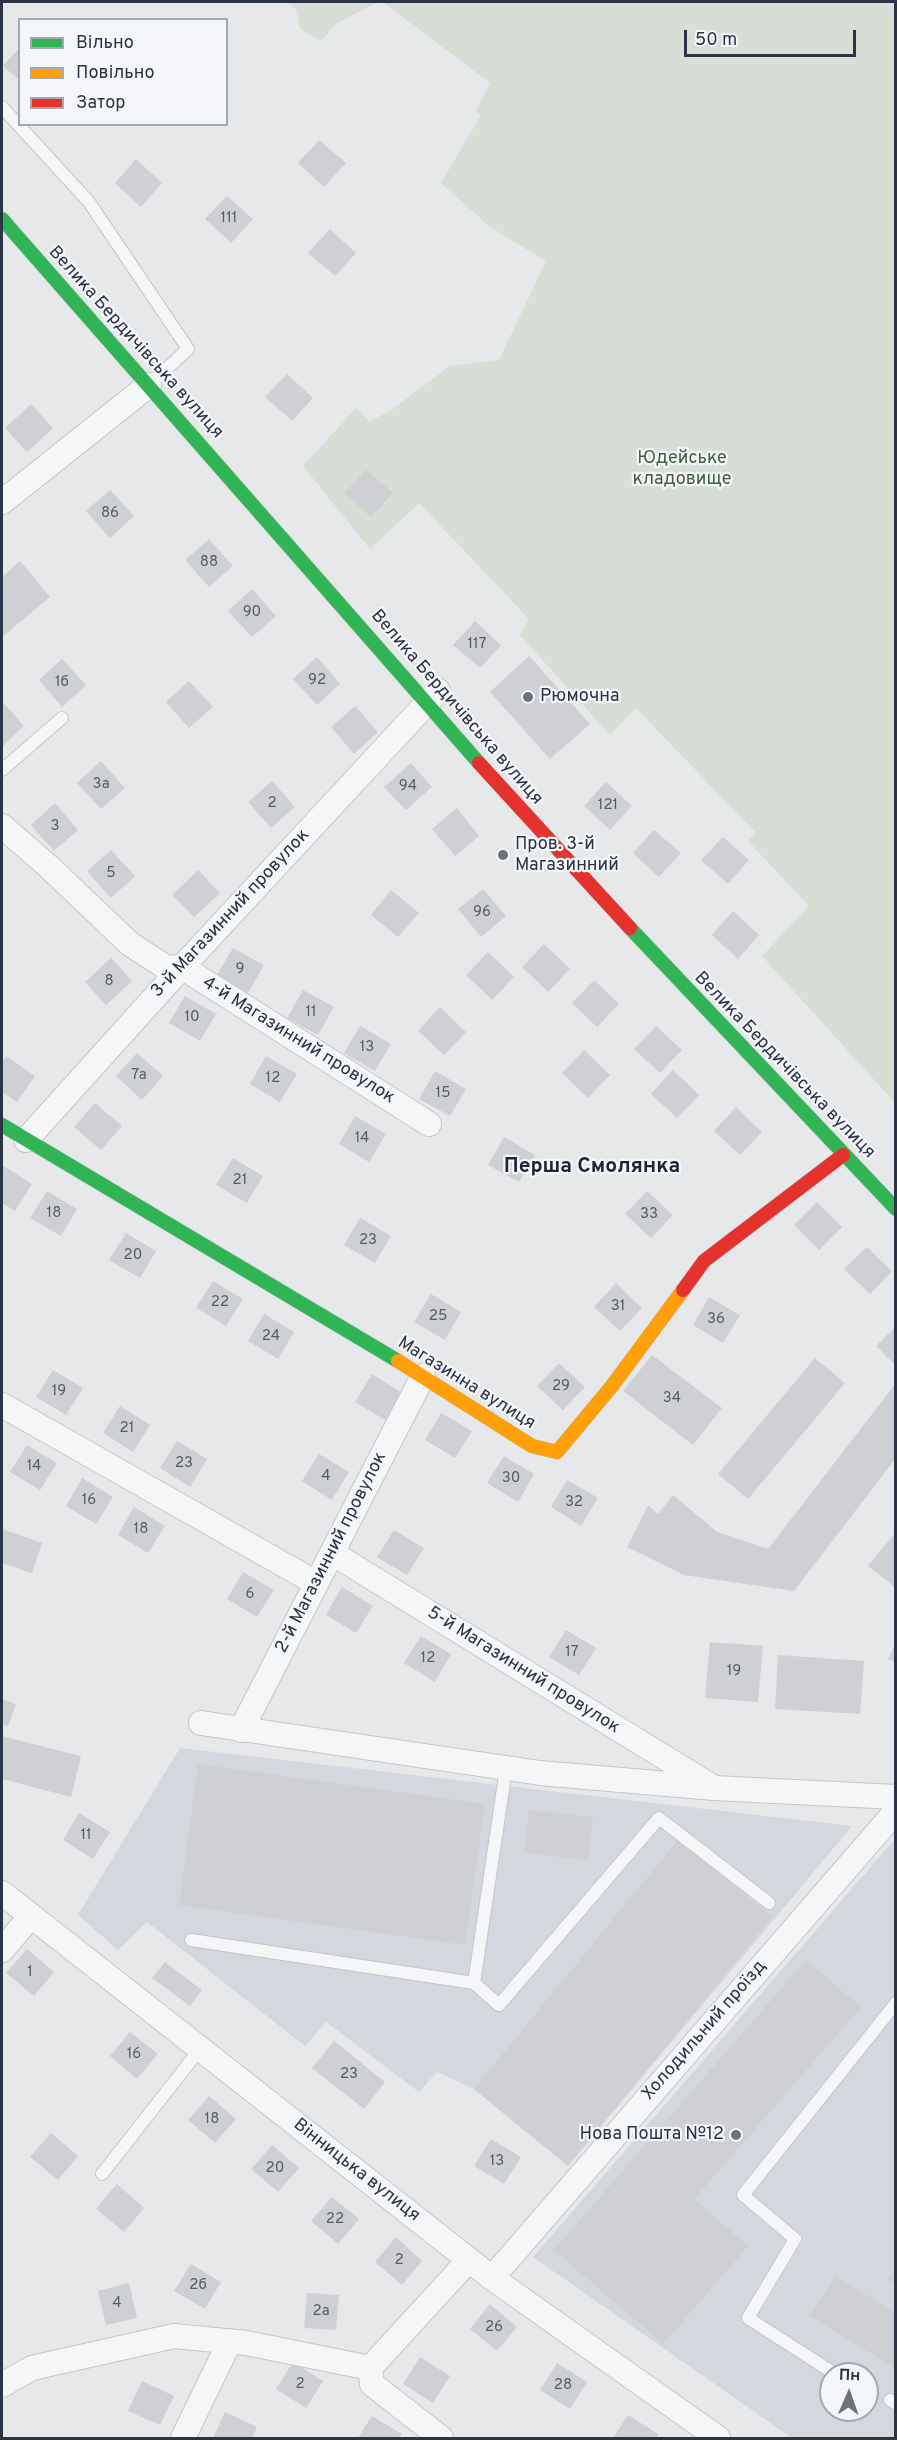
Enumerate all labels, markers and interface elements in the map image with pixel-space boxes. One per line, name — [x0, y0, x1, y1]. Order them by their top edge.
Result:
legend — [18, 18, 228, 126]
scale bar — [687, 18, 860, 56]
text: 50 m — [695, 29, 737, 52]
text: Вільно — [76, 32, 134, 55]
text: Повільно — [76, 62, 155, 85]
text: Затор — [76, 92, 125, 115]
house number: 111 — [221, 210, 237, 228]
street label: Велика Бердичівська вулиця — [43, 242, 227, 444]
park label: Юдейське кладовище — [632, 448, 732, 490]
house number: 86 — [101, 505, 119, 523]
house number: 88 — [200, 554, 218, 572]
house number: 90 — [243, 604, 261, 622]
street label: Велика Бердичівська вулиця — [365, 606, 547, 810]
house number: 117 — [468, 636, 486, 654]
house number: 92 — [308, 672, 326, 690]
house number: 1б — [55, 674, 69, 692]
place label: Рюмочна — [540, 686, 619, 708]
marker: Рюмочна — [521, 690, 535, 704]
house number: 3а — [92, 776, 110, 794]
house number: 94 — [399, 778, 417, 796]
house number: 2 — [267, 795, 277, 813]
house number: 121 — [598, 797, 618, 815]
house number: 3 — [50, 818, 60, 836]
street label: 3-й Магазинний провулок — [147, 825, 315, 1003]
place label: Пров. 3-й Магазинний — [515, 834, 619, 876]
marker: Пров. 3-й Магазинний — [496, 848, 510, 862]
house number: 5 — [106, 865, 116, 883]
house number: 96 — [473, 904, 491, 922]
house number: 9 — [236, 961, 244, 979]
street label: Велика Бердичівська вулиця — [689, 968, 879, 1164]
house number: 8 — [104, 973, 114, 991]
street label: 4-й Магазинний провулок — [198, 973, 398, 1109]
house number: 11 — [305, 1004, 317, 1022]
house number: 10 — [184, 1009, 200, 1027]
house number: 13 — [360, 1039, 374, 1057]
house number: 7а — [131, 1067, 147, 1085]
house number: 12 — [266, 1070, 280, 1088]
house number: 15 — [436, 1085, 450, 1103]
house number: 14 — [355, 1130, 369, 1148]
district label: Перша Смолянка — [504, 1155, 680, 1181]
house number: 21 — [233, 1172, 247, 1190]
house number: 18 — [47, 1205, 61, 1223]
house number: 33 — [640, 1206, 658, 1224]
house number: 23 — [359, 1232, 377, 1250]
house number: 20 — [124, 1247, 142, 1265]
house number: 22 — [211, 1294, 229, 1312]
house number: 31 — [611, 1298, 625, 1316]
house number: 25 — [429, 1308, 447, 1326]
house number: 36 — [707, 1311, 725, 1329]
house number: 24 — [262, 1328, 280, 1346]
street label: Магазинна вулиця — [393, 1333, 539, 1435]
house number: 29 — [552, 1378, 570, 1396]
house number: 19 — [52, 1383, 66, 1401]
house number: 34 — [663, 1390, 681, 1408]
house number: 21 — [120, 1420, 134, 1438]
street label: 2-й Магазинний провулок — [272, 1449, 392, 1657]
house number: 23 — [175, 1455, 193, 1473]
house number: 14 — [27, 1458, 41, 1476]
house number: 4 — [321, 1468, 331, 1486]
house number: 30 — [502, 1470, 520, 1488]
house number: 16 — [82, 1492, 96, 1510]
house number: 32 — [565, 1494, 583, 1512]
house number: 18 — [134, 1521, 148, 1539]
house number: 6 — [246, 1586, 254, 1604]
street label: 5-й Магазинний провулок — [423, 1603, 623, 1739]
house number: 17 — [565, 1644, 579, 1662]
house number: 12 — [421, 1650, 435, 1668]
house number: 19 — [727, 1663, 741, 1681]
house number: 11 — [80, 1827, 92, 1845]
street label: Холодильний проїзд — [638, 1957, 772, 2105]
house number: 1 — [27, 1964, 33, 1982]
house number: 16 — [127, 2046, 141, 2064]
house number: 23 — [340, 2066, 358, 2084]
house number: 18 — [205, 2111, 219, 2129]
street label: Вінницька вулиця — [288, 2115, 424, 2227]
place label: Нова Пошта №12 — [579, 2124, 724, 2146]
marker: Нова Пошта №12 — [729, 2128, 743, 2142]
house number: 13 — [490, 2153, 504, 2171]
house number: 20 — [266, 2160, 284, 2178]
house number: 22 — [326, 2211, 344, 2229]
house number: 2 — [394, 2252, 404, 2270]
house number: 2б — [189, 2277, 207, 2295]
house number: 4 — [112, 2295, 122, 2313]
house number: 2а — [312, 2303, 330, 2321]
house number: 26 — [485, 2319, 503, 2337]
north arrow — [819, 2362, 879, 2422]
text: Пн — [838, 2366, 861, 2386]
house number: 2 — [295, 2376, 305, 2394]
house number: 28 — [554, 2377, 572, 2395]

